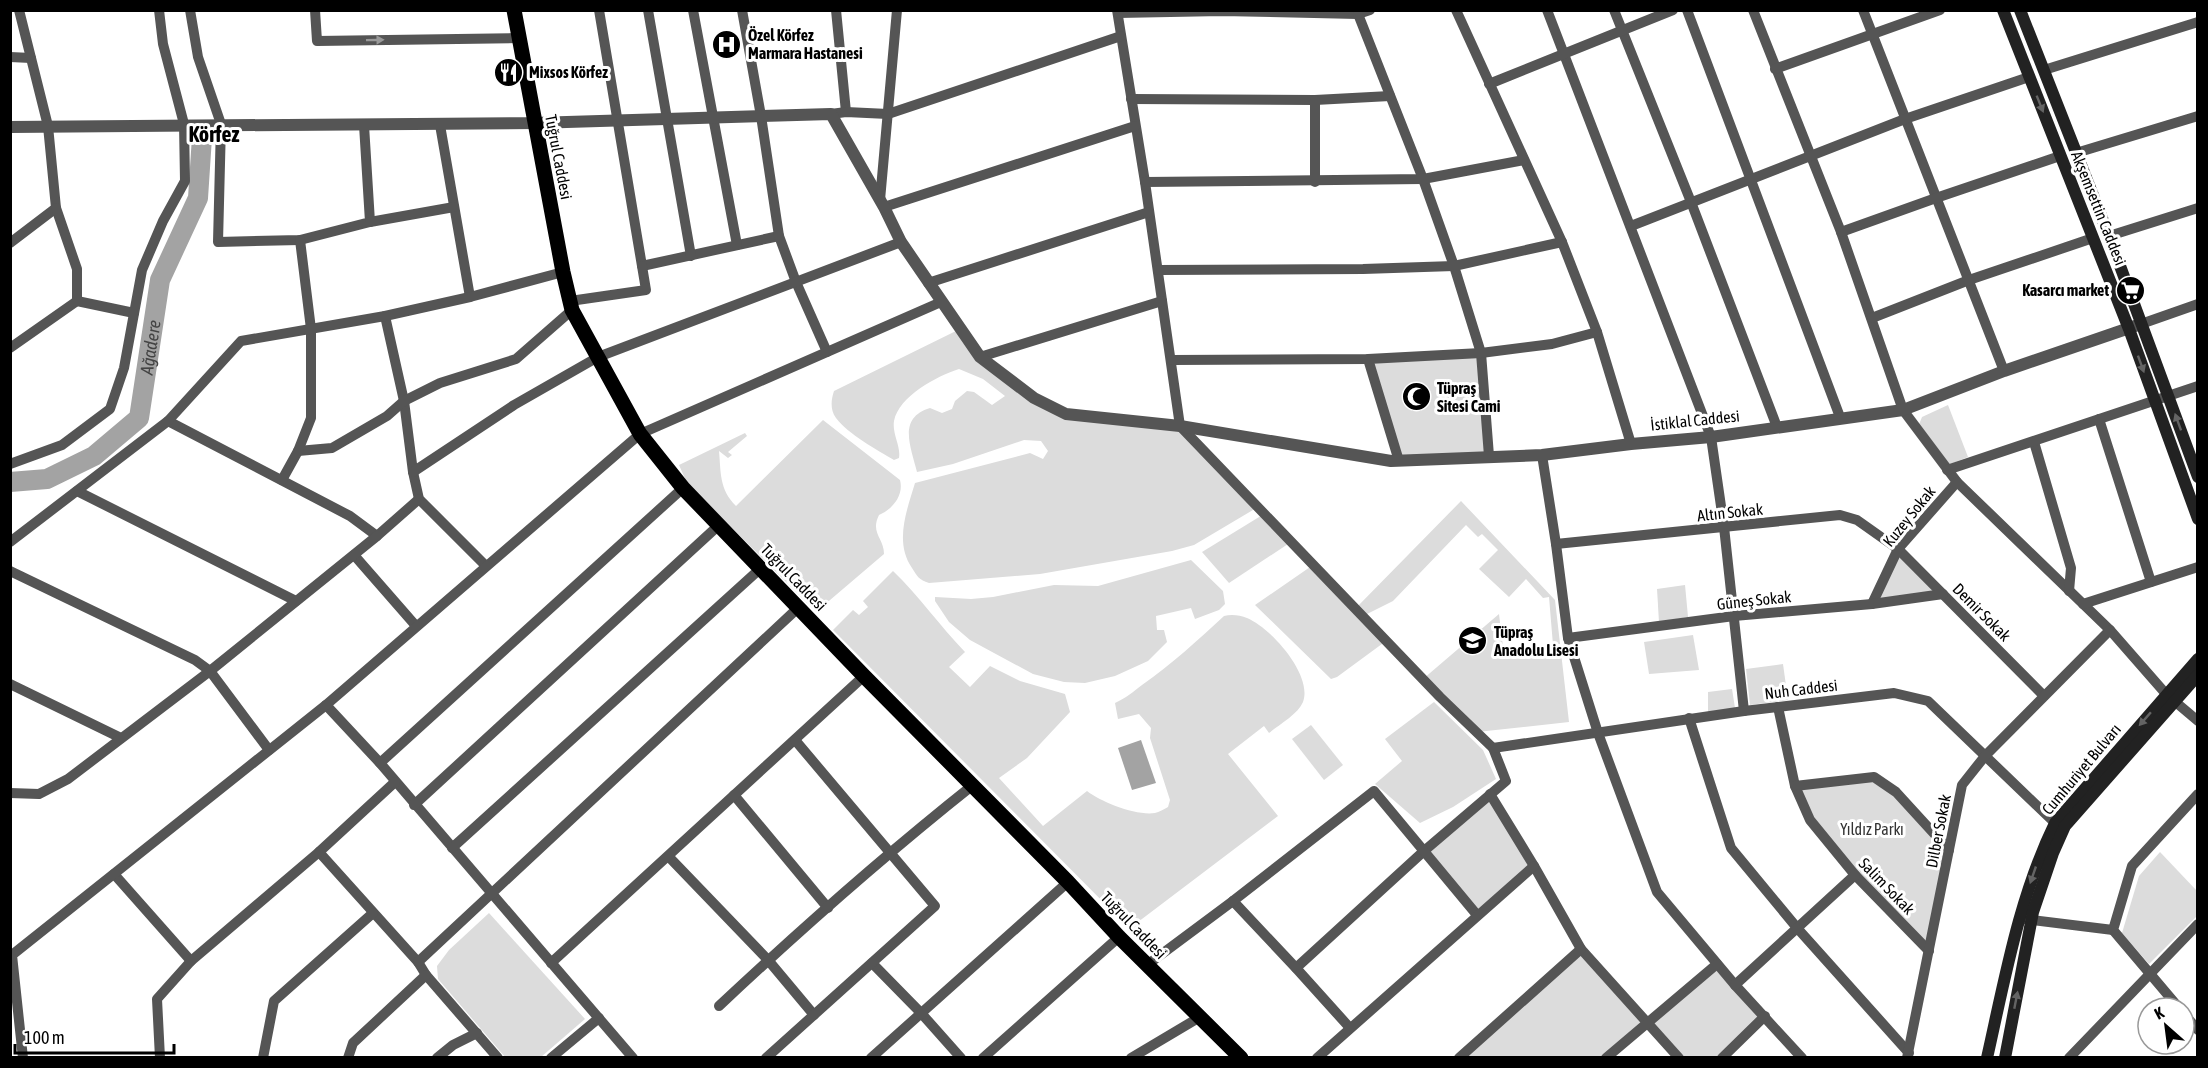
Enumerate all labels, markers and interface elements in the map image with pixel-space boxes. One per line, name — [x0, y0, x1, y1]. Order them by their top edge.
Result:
place label: Özel Körfez Marmara Hastanesi — [748, 26, 863, 62]
hospital icon: Özel Körfez Marmara Hastanesi — [711, 28, 743, 60]
one-way arrow — [366, 35, 385, 45]
restaurant icon: Mixsos Körfez — [492, 56, 524, 88]
place label: Mixsos Körfez — [529, 63, 608, 81]
one-way arrow — [2036, 95, 2045, 113]
street label: Tuğrul Caddesi — [541, 113, 576, 201]
district label: Körfez — [189, 121, 240, 147]
street label: Akşemsettin Caddesi — [2067, 148, 2130, 268]
supermarket icon: Kasarcı market — [2114, 274, 2146, 306]
place label: Kasarcı market — [2022, 281, 2109, 299]
water label: Ağadere — [135, 318, 164, 377]
one-way arrow — [2137, 355, 2147, 373]
place label: Tüpraş Sitesi Cami — [1437, 379, 1501, 415]
mosque icon: Tüpraş Sitesi Cami — [1400, 381, 1432, 413]
street label: İstiklal Caddesi — [1650, 406, 1740, 434]
one-way arrow — [2172, 413, 2182, 431]
street label: Kuzey Sokak — [1879, 482, 1940, 551]
street label: Altın Sokak — [1696, 500, 1764, 524]
street label: Tuğrul Caddesi — [757, 540, 830, 615]
street label: Demir Sokak — [1949, 579, 2015, 645]
street label: Güneş Sokak — [1716, 587, 1792, 614]
place label: Tüpraş Anadolu Lisesi — [1493, 623, 1579, 659]
school or university icon: Tüpraş Anadolu Lisesi — [1457, 625, 1489, 657]
street label: Nuh Caddesi — [1763, 676, 1839, 702]
one-way arrow — [2139, 711, 2152, 726]
street label: Cumhuriyet Bulvarı — [2038, 720, 2125, 819]
street label: Dilber Sokak — [1922, 793, 1954, 869]
park label: Yıldız Parkı — [1840, 820, 1904, 838]
street label: Salim Sokak — [1856, 854, 1918, 918]
one-way arrow — [2027, 867, 2037, 885]
street label: Tuğrul Caddesi — [1097, 888, 1170, 963]
one-way arrow — [2012, 990, 2021, 1009]
north arrow — [2136, 996, 2196, 1056]
text: K — [2151, 1003, 2167, 1023]
scale bar — [15, 1017, 174, 1055]
text: 100 m — [24, 1027, 65, 1048]

